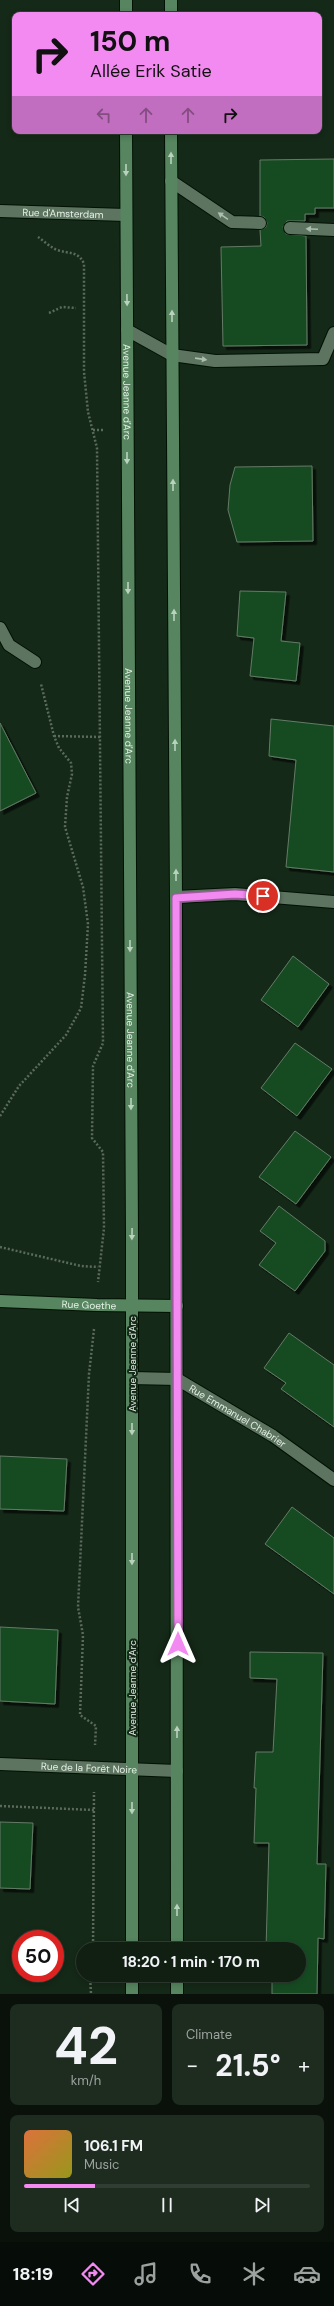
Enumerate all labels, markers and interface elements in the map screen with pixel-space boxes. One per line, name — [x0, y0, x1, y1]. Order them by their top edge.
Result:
text: 150 m — [90, 23, 170, 60]
icon: right — [24, 28, 76, 80]
text: Allée Erik Satie — [90, 59, 212, 83]
icon: left — [93, 104, 115, 126]
icon: ahead — [135, 104, 157, 126]
icon: ahead — [177, 104, 199, 126]
icon: right — [219, 104, 241, 126]
one-way arrow — [168, 151, 174, 164]
one-way arrow — [123, 164, 129, 177]
street label: Rue d'Amsterdam — [22, 206, 104, 221]
one-way arrow — [217, 213, 229, 220]
one-way arrow — [306, 226, 318, 233]
one-way arrow — [124, 294, 130, 307]
one-way arrow — [169, 309, 175, 322]
street label: Avenue Jeanne d'Arc — [120, 344, 134, 440]
one-way arrow — [195, 356, 207, 362]
one-way arrow — [124, 452, 130, 465]
one-way arrow — [170, 478, 176, 491]
one-way arrow — [125, 582, 131, 595]
one-way arrow — [171, 608, 177, 621]
street label: Avenue Jeanne d'Arc — [122, 668, 135, 764]
one-way arrow — [172, 738, 178, 751]
one-way arrow — [173, 868, 179, 881]
pin — [246, 879, 280, 913]
icon: arrive — [252, 885, 274, 907]
one-way arrow — [127, 940, 133, 953]
street label: Avenue Jeanne d'Arc — [124, 992, 137, 1088]
one-way arrow — [128, 1098, 134, 1111]
one-way arrow — [129, 1228, 135, 1241]
street label: Rue Goethe — [61, 1298, 117, 1312]
street label: Avenue Jeanne d'Arc — [126, 1316, 139, 1412]
street label: Rue Emmanuel Chabrier — [187, 1382, 289, 1451]
one-way arrow — [129, 1423, 135, 1436]
one-way arrow — [129, 1553, 135, 1566]
position arrow — [157, 1623, 199, 1665]
street label: Avenue Jeanne d'Arc — [126, 1640, 139, 1736]
one-way arrow — [174, 1725, 180, 1738]
street label: Rue de la Forêt Noire — [41, 1760, 138, 1776]
one-way arrow — [129, 1802, 135, 1815]
one-way arrow — [174, 1903, 180, 1916]
speed limit sign: 50 — [12, 1930, 64, 1982]
text: 18:20 · 1 min · 170 m — [122, 1952, 260, 1972]
text: 42 — [54, 2012, 118, 2080]
text: Climate — [186, 2026, 232, 2043]
text: 21.5° — [215, 2046, 281, 2085]
text: − — [186, 2051, 198, 2080]
text: + — [298, 2051, 310, 2080]
text: km/h — [71, 2072, 101, 2089]
text: 106.1 FM — [84, 2136, 143, 2156]
text: Music — [84, 2156, 119, 2173]
icon: previous — [61, 2194, 83, 2216]
icon: pause — [156, 2194, 178, 2216]
icon: next — [251, 2194, 273, 2216]
icon: directions — [79, 2260, 107, 2288]
icon: music — [132, 2260, 160, 2288]
icon: phone — [186, 2260, 214, 2288]
icon: climate — [240, 2260, 268, 2288]
icon: car — [293, 2260, 321, 2288]
text: 18:19 — [13, 2262, 53, 2286]

